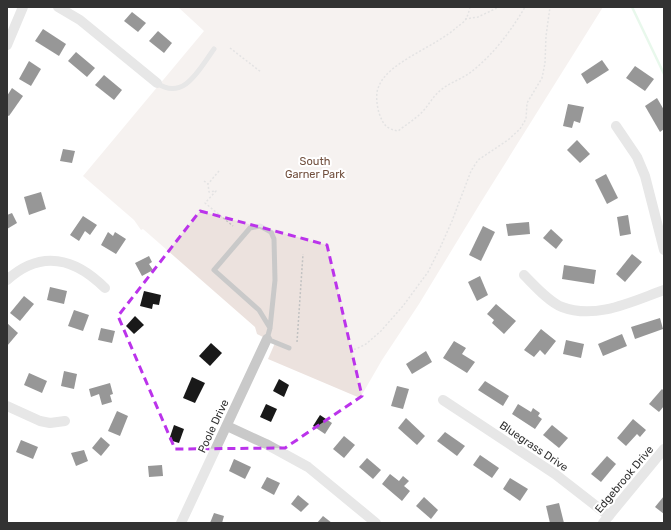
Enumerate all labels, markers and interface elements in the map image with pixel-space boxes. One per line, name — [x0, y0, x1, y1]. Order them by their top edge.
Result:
park label: South Garner Park — [285, 155, 345, 181]
street label: Poole Drive — [195, 397, 232, 455]
street label: Bluegrass Drive — [497, 419, 570, 474]
street label: Edgebrook Drive — [592, 443, 656, 516]

